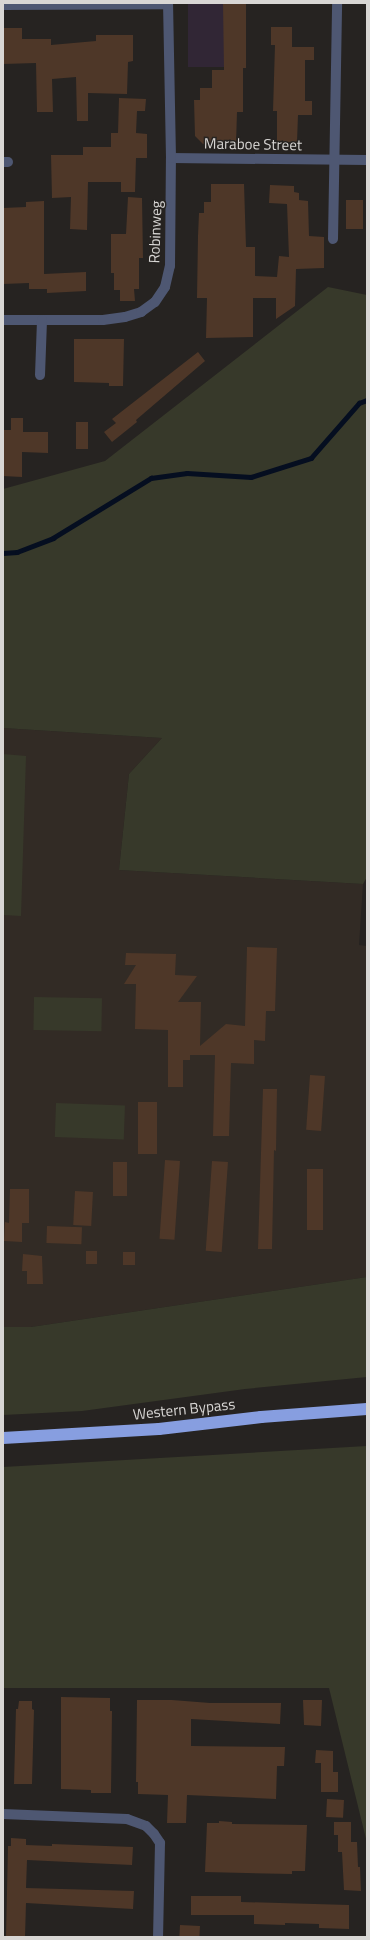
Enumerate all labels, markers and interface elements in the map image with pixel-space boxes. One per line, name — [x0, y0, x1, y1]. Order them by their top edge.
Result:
street label: Maraboe Street — [204, 134, 302, 154]
street label: Robinweg — [145, 200, 165, 264]
street label: Western Bypass — [132, 1395, 236, 1423]

